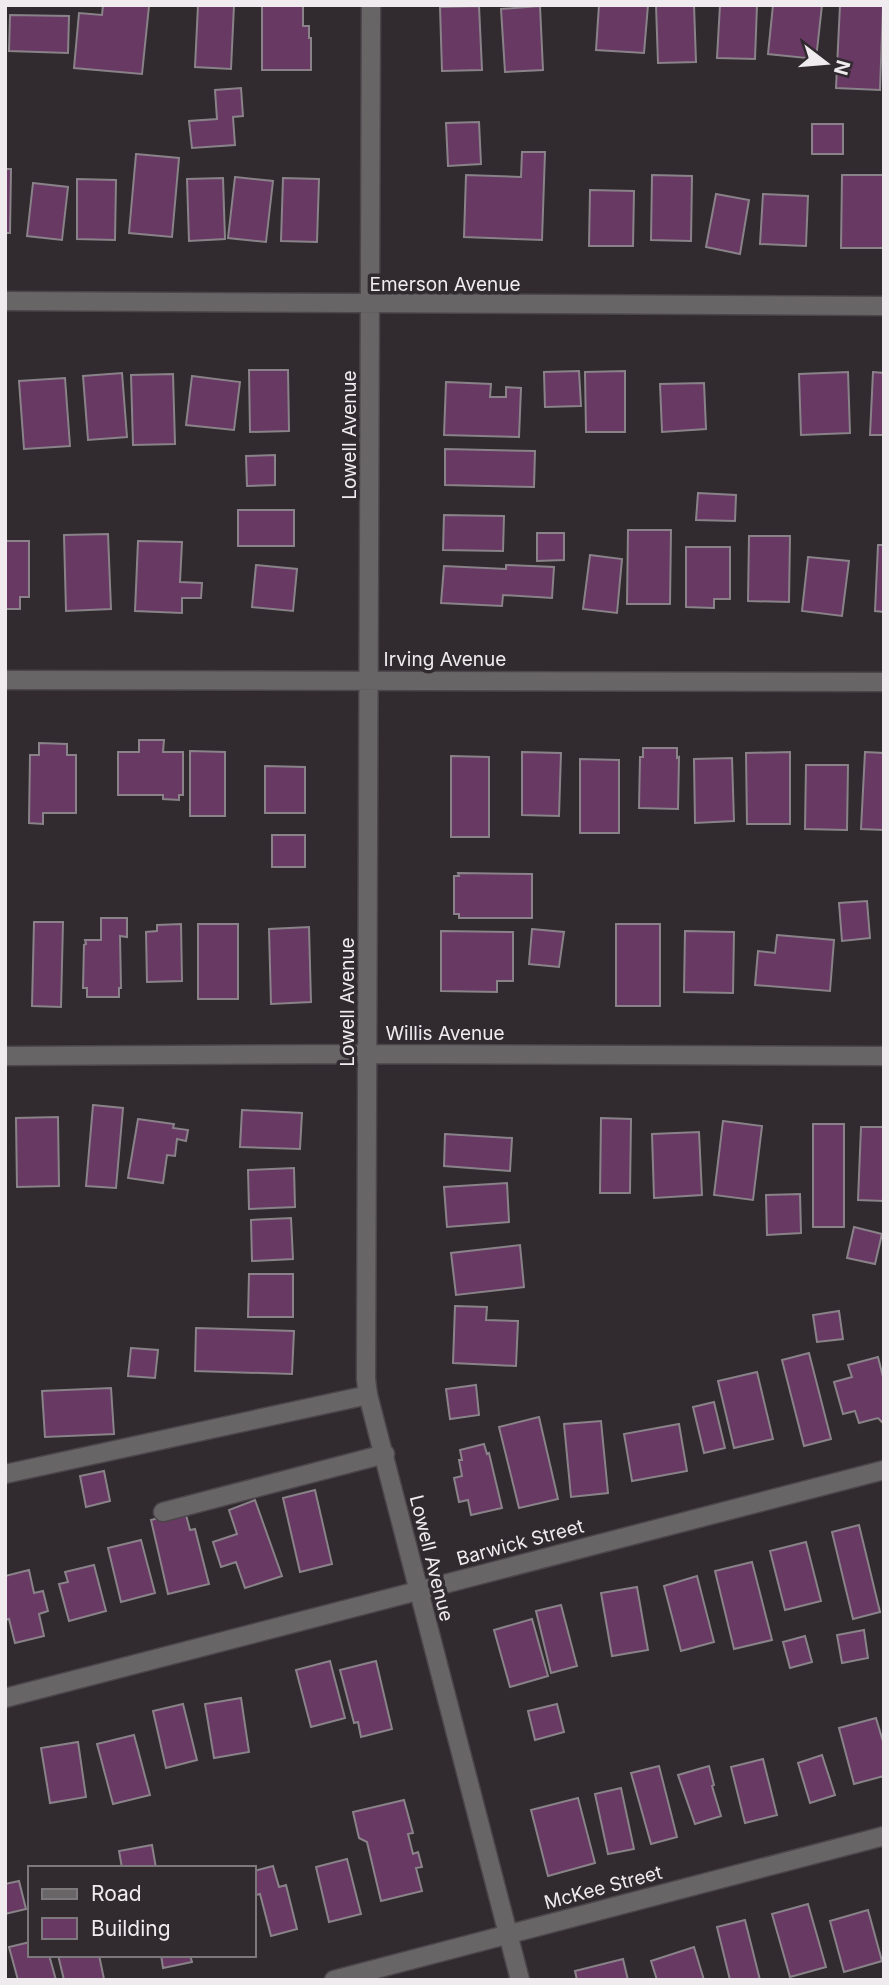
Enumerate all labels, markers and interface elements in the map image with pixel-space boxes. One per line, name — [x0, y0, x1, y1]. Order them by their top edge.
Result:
north arrow — [791, 28, 861, 98]
text: N — [829, 57, 855, 78]
street label: Emerson Avenue — [369, 273, 521, 296]
street label: Lowell Avenue — [338, 370, 361, 500]
street label: Irving Avenue — [384, 648, 506, 671]
street label: Lowell Avenue — [336, 937, 359, 1067]
street label: Willis Avenue — [385, 1022, 505, 1045]
street label: Lowell Avenue — [405, 1493, 458, 1624]
street label: Barwick Street — [454, 1514, 586, 1571]
street label: McKee Street — [542, 1861, 665, 1914]
legend — [28, 1866, 256, 1957]
text: Road — [91, 1881, 142, 1906]
text: Building — [91, 1916, 171, 1941]

